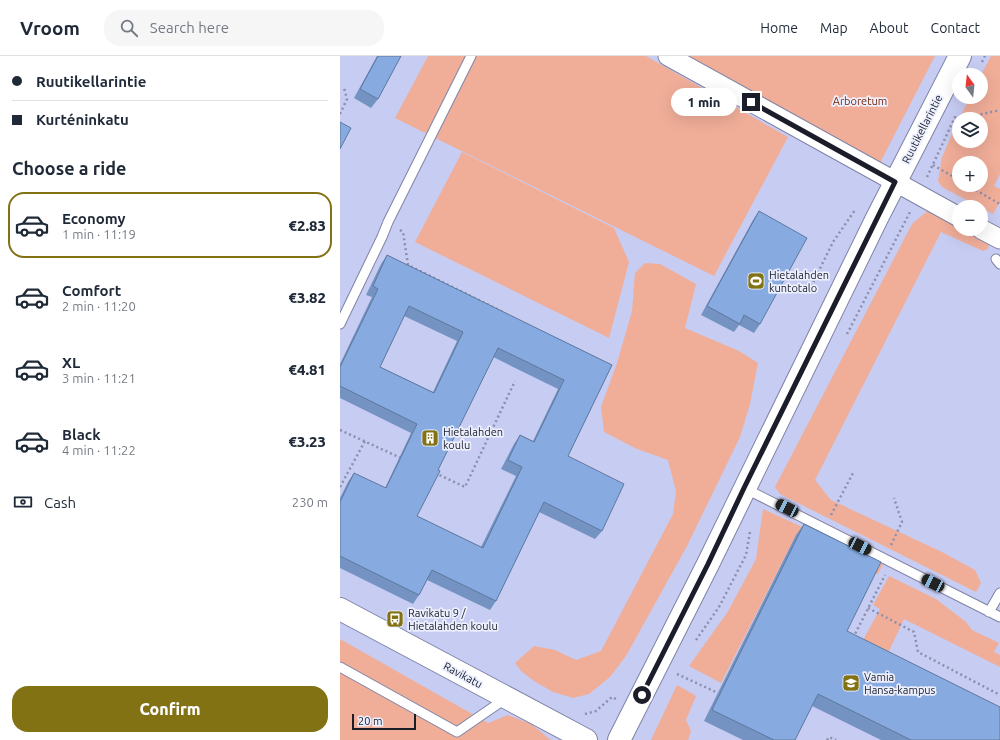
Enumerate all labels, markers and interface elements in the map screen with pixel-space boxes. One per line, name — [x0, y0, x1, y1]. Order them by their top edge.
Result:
search box — [104, 10, 384, 46]
text: Vroom — [20, 17, 80, 39]
icon: search — [118, 17, 140, 39]
text: Search here — [150, 19, 229, 36]
text: Home — [760, 20, 798, 36]
text: Map — [820, 20, 848, 36]
text: About — [870, 20, 909, 36]
text: Contact — [931, 20, 980, 36]
north arrow — [952, 68, 988, 104]
map controls — [952, 68, 988, 236]
text: Ruutikellarintie — [36, 73, 146, 90]
callout: 1 min — [671, 88, 737, 116]
route end — [742, 93, 760, 111]
street label: Ruutikellarintie — [900, 93, 944, 165]
text: 1 min — [687, 95, 721, 109]
park label: Arboretum — [833, 95, 887, 107]
text: Kurténinkatu — [36, 111, 129, 128]
button: layers — [952, 112, 988, 148]
button: + — [952, 156, 988, 192]
text: Choose a ride — [12, 158, 126, 178]
button: − — [952, 200, 988, 236]
icon: car — [14, 207, 50, 243]
text: Economy — [62, 210, 126, 227]
text: €2.83 — [288, 217, 326, 234]
text: 1 min · 11:19 — [62, 227, 136, 241]
place label: Hietalahden kuntotalo — [769, 269, 829, 294]
sports icon: Hietalahden kuntotalo — [746, 271, 766, 291]
icon: car — [14, 279, 50, 315]
text: Comfort — [62, 282, 121, 299]
text: €3.82 — [288, 289, 326, 306]
text: 2 min · 11:20 — [62, 299, 136, 313]
icon: car — [14, 351, 50, 387]
text: XL — [62, 354, 80, 371]
text: €4.81 — [288, 361, 326, 378]
text: 3 min · 11:21 — [62, 371, 136, 385]
icon: car — [14, 423, 50, 459]
text: Black — [62, 426, 101, 443]
place label: Hietalahden koulu — [443, 426, 503, 451]
building icon: Hietalahden koulu — [420, 428, 440, 448]
text: €3.23 — [288, 433, 326, 450]
text: 4 min · 11:22 — [62, 443, 136, 457]
icon: cash — [12, 491, 34, 513]
text: Cash — [44, 494, 76, 511]
text: 230 m — [292, 495, 328, 509]
car — [774, 497, 800, 519]
car — [847, 535, 873, 557]
car — [920, 572, 946, 594]
place label: Ravikatu 9 / Hietalahden koulu — [408, 607, 498, 632]
bus stop icon: Ravikatu 9 / Hietalahden koulu — [385, 609, 405, 629]
street label: Ravikatu — [441, 660, 485, 690]
place label: Vamia Hansa-kampus — [864, 671, 936, 696]
school or university icon: Vamia Hansa-kampus — [841, 673, 861, 693]
button: Confirm — [12, 686, 328, 732]
route start — [633, 686, 651, 704]
scale bar — [352, 712, 416, 731]
text: 20 m — [358, 715, 382, 727]

